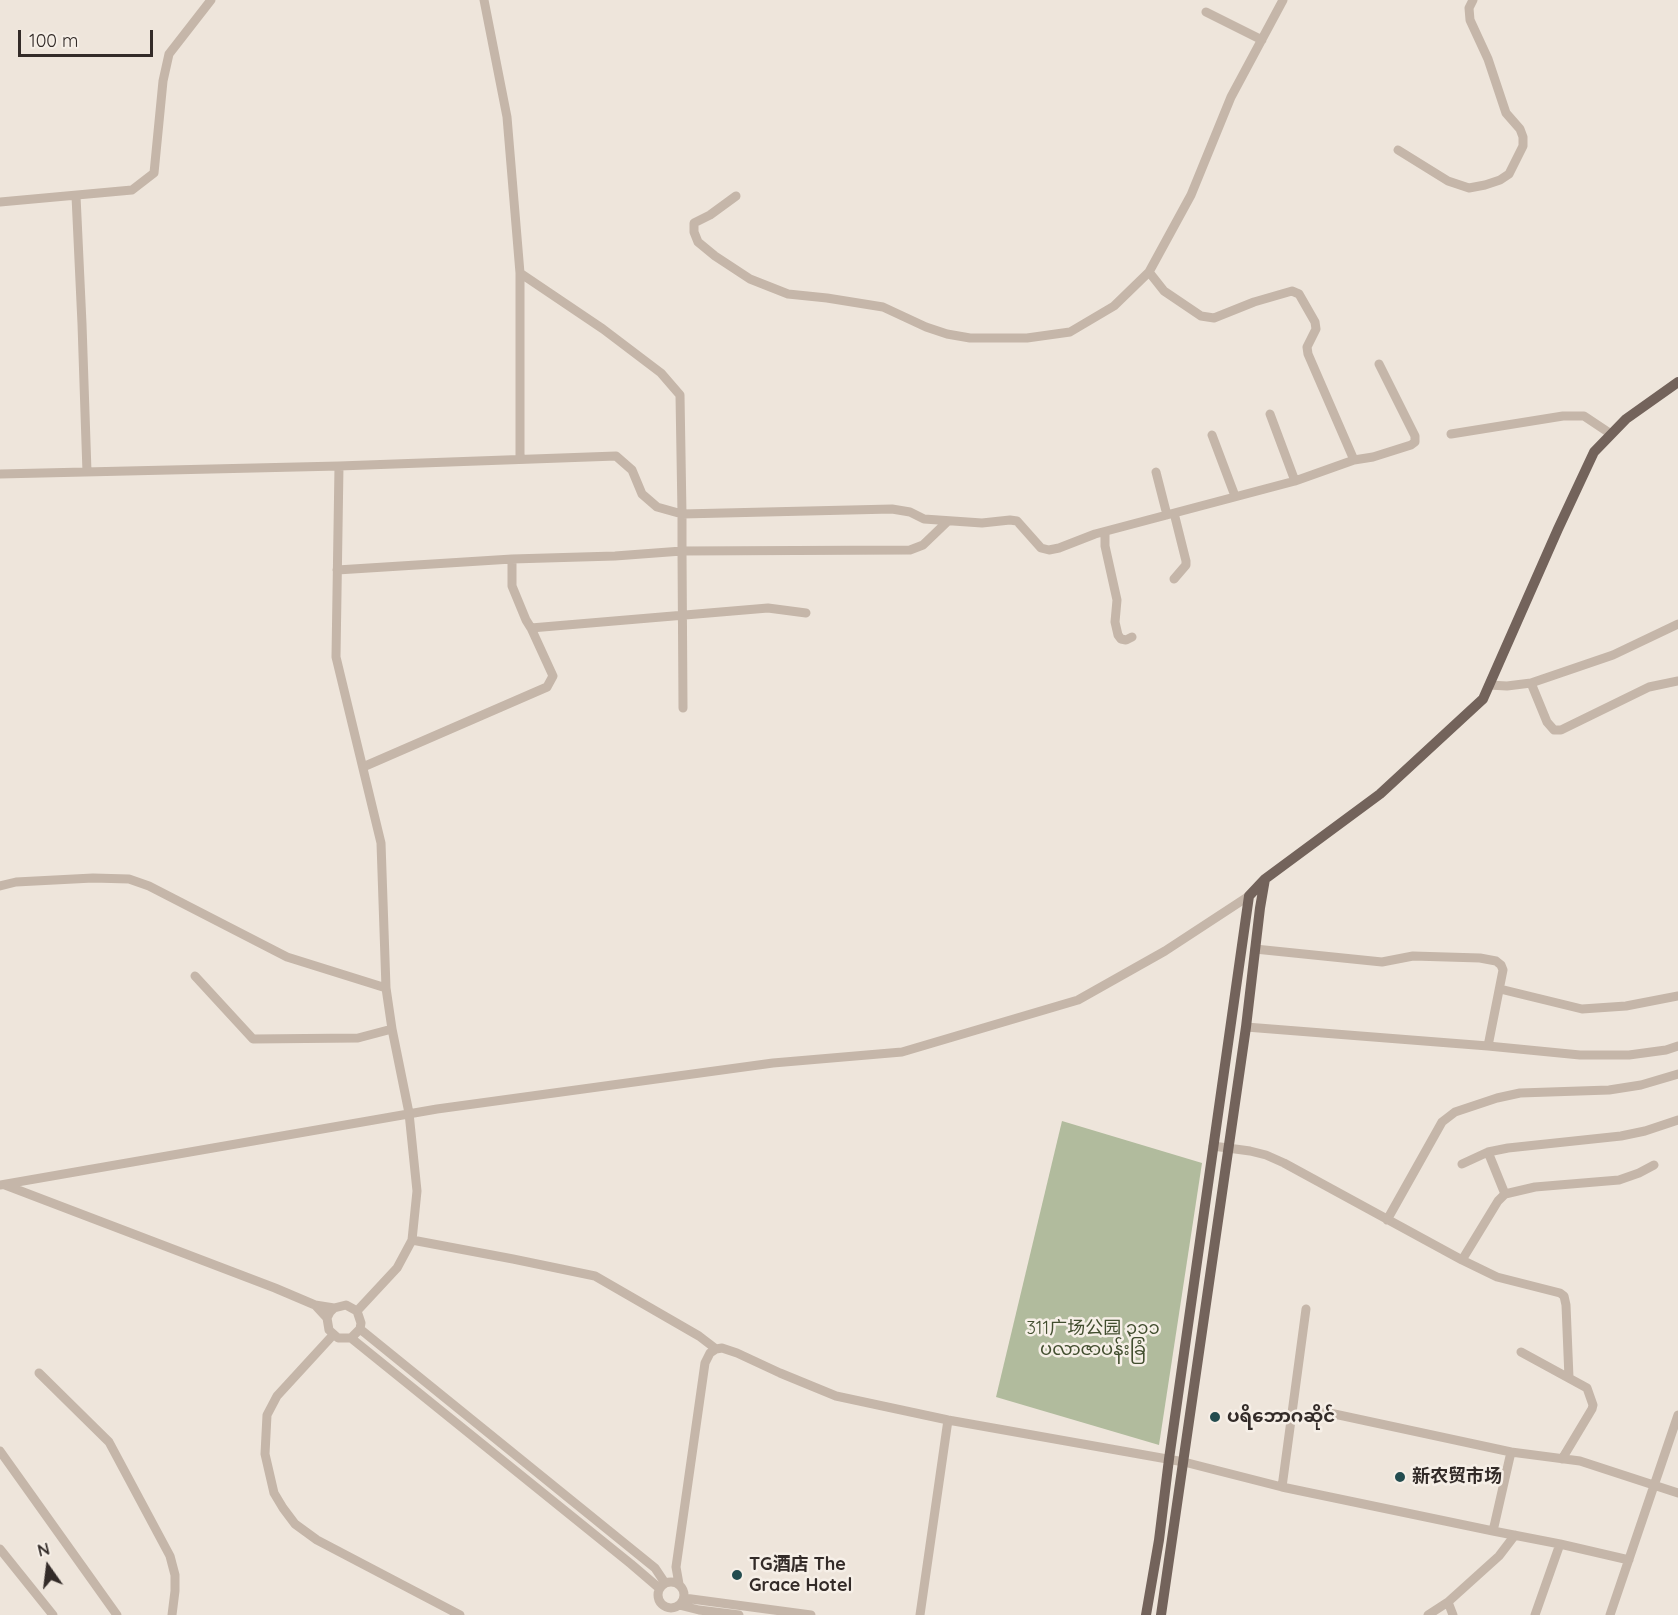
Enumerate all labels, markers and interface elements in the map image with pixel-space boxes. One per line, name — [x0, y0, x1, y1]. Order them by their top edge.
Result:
scale bar — [21, 18, 156, 56]
text: 100 m — [29, 29, 78, 52]
park label: 311广场公园 ၃၁၁ ပလာဇာပန်းခြံ — [1026, 1318, 1160, 1360]
place label: ပရိဘောဂဆိုင် — [1227, 1406, 1335, 1428]
marker: ပရိဘောဂဆိုင် — [1208, 1410, 1222, 1424]
place label: 新农贸市场 — [1412, 1466, 1502, 1488]
marker: 新农贸市场 — [1393, 1470, 1407, 1484]
north arrow — [18, 1537, 78, 1597]
text: N — [36, 1538, 52, 1561]
place label: TG酒店 The Grace Hotel — [749, 1554, 852, 1596]
marker: TG酒店 The Grace Hotel — [730, 1568, 744, 1582]

